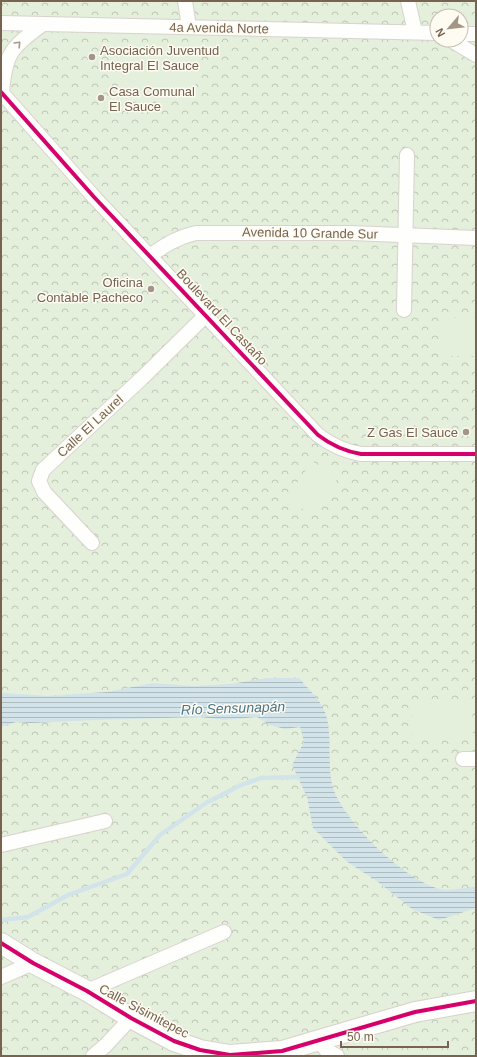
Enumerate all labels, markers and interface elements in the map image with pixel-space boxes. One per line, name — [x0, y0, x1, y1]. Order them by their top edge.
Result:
north arrow — [429, 8, 469, 48]
street label: 4a Avenida Norte — [169, 20, 269, 36]
text: N — [433, 26, 447, 39]
one-way arrow — [13, 41, 20, 49]
place label: Asociación Juventud Integral El Sauce — [100, 43, 219, 73]
marker: Asociación Juventud Integral El Sauce — [87, 52, 97, 62]
place label: Casa Comunal El Sauce — [109, 84, 195, 114]
marker: Casa Comunal El Sauce — [96, 93, 106, 103]
street label: Avenida 10 Grande Sur — [242, 224, 379, 242]
street label: Boulevard El Castaño — [174, 266, 270, 368]
place label: Oficina Contable Pacheco — [37, 275, 144, 305]
marker: Oficina Contable Pacheco — [146, 284, 156, 294]
street label: Calle El Laurel — [54, 392, 126, 460]
place label: Z Gas El Sauce — [367, 425, 458, 440]
marker: Z Gas El Sauce — [461, 427, 471, 437]
water label: Río Sensunapán — [181, 698, 286, 718]
street label: Calle Sisimitepec — [96, 981, 192, 1041]
scale bar — [341, 1023, 448, 1049]
text: 50 m — [347, 1030, 374, 1044]

